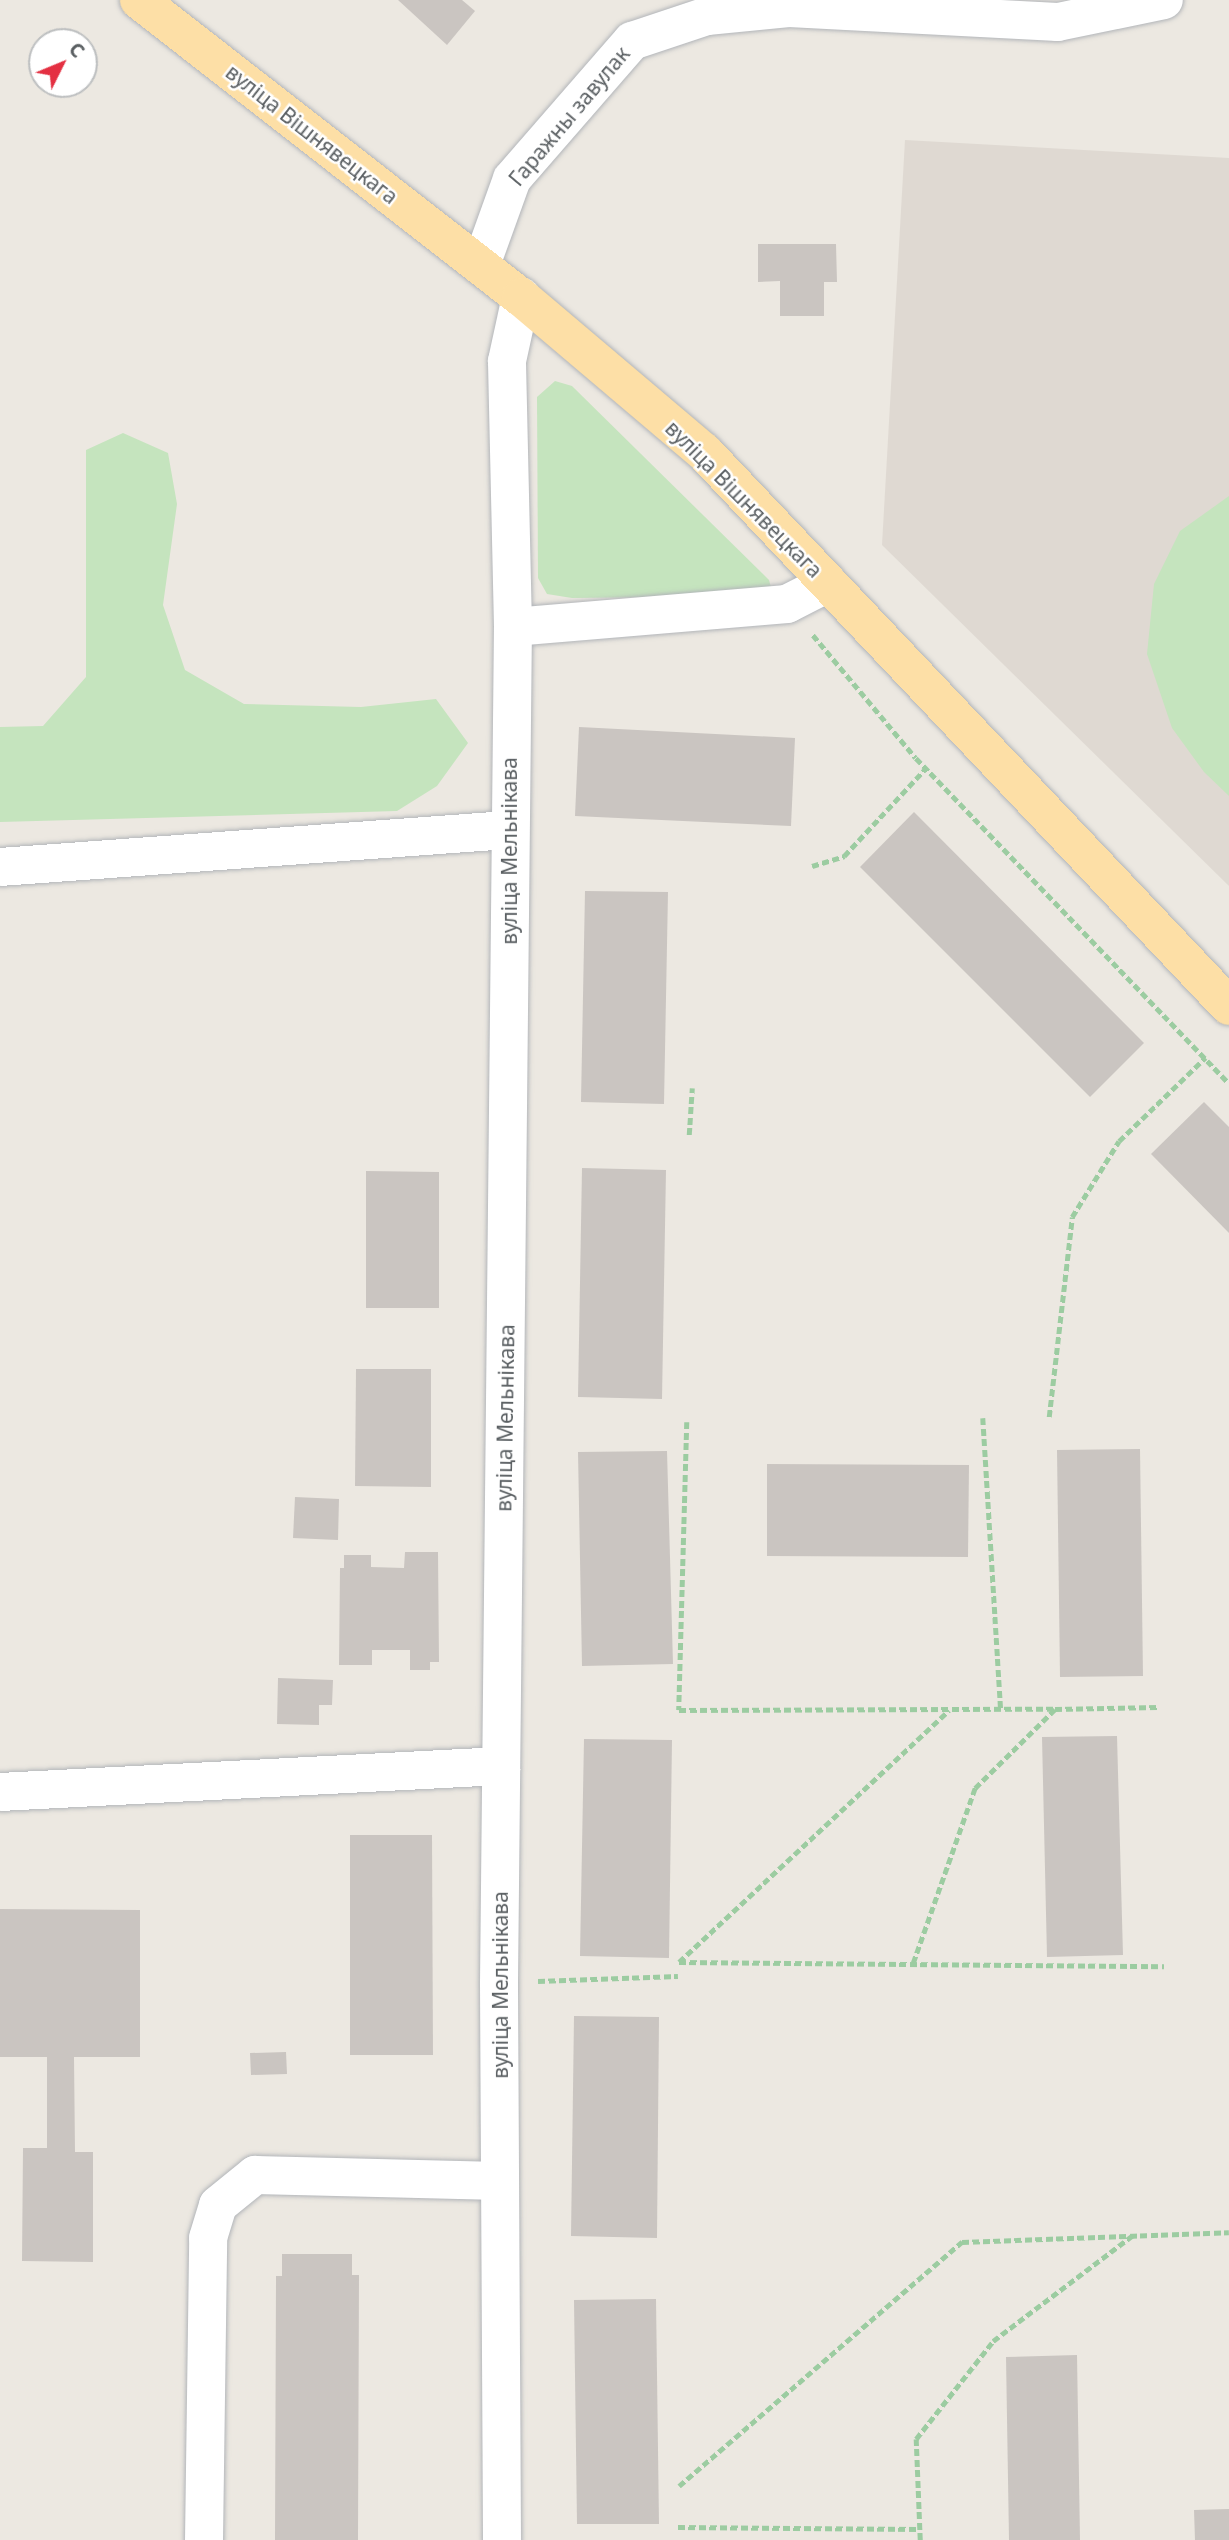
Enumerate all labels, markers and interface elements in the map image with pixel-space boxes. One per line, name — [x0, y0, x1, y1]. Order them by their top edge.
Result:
north arrow — [28, 28, 98, 98]
text: С — [63, 37, 91, 63]
street label: Гаражны завулак — [503, 41, 635, 191]
street label: вуліца Вішнявецкага — [221, 59, 403, 209]
street label: вуліца Вішнявецкага — [660, 415, 828, 583]
street label: вуліца Мельнікава — [496, 757, 522, 945]
street label: вуліца Мельнікава — [491, 1324, 519, 1512]
street label: вуліца Мельнікава — [487, 1891, 513, 2079]

